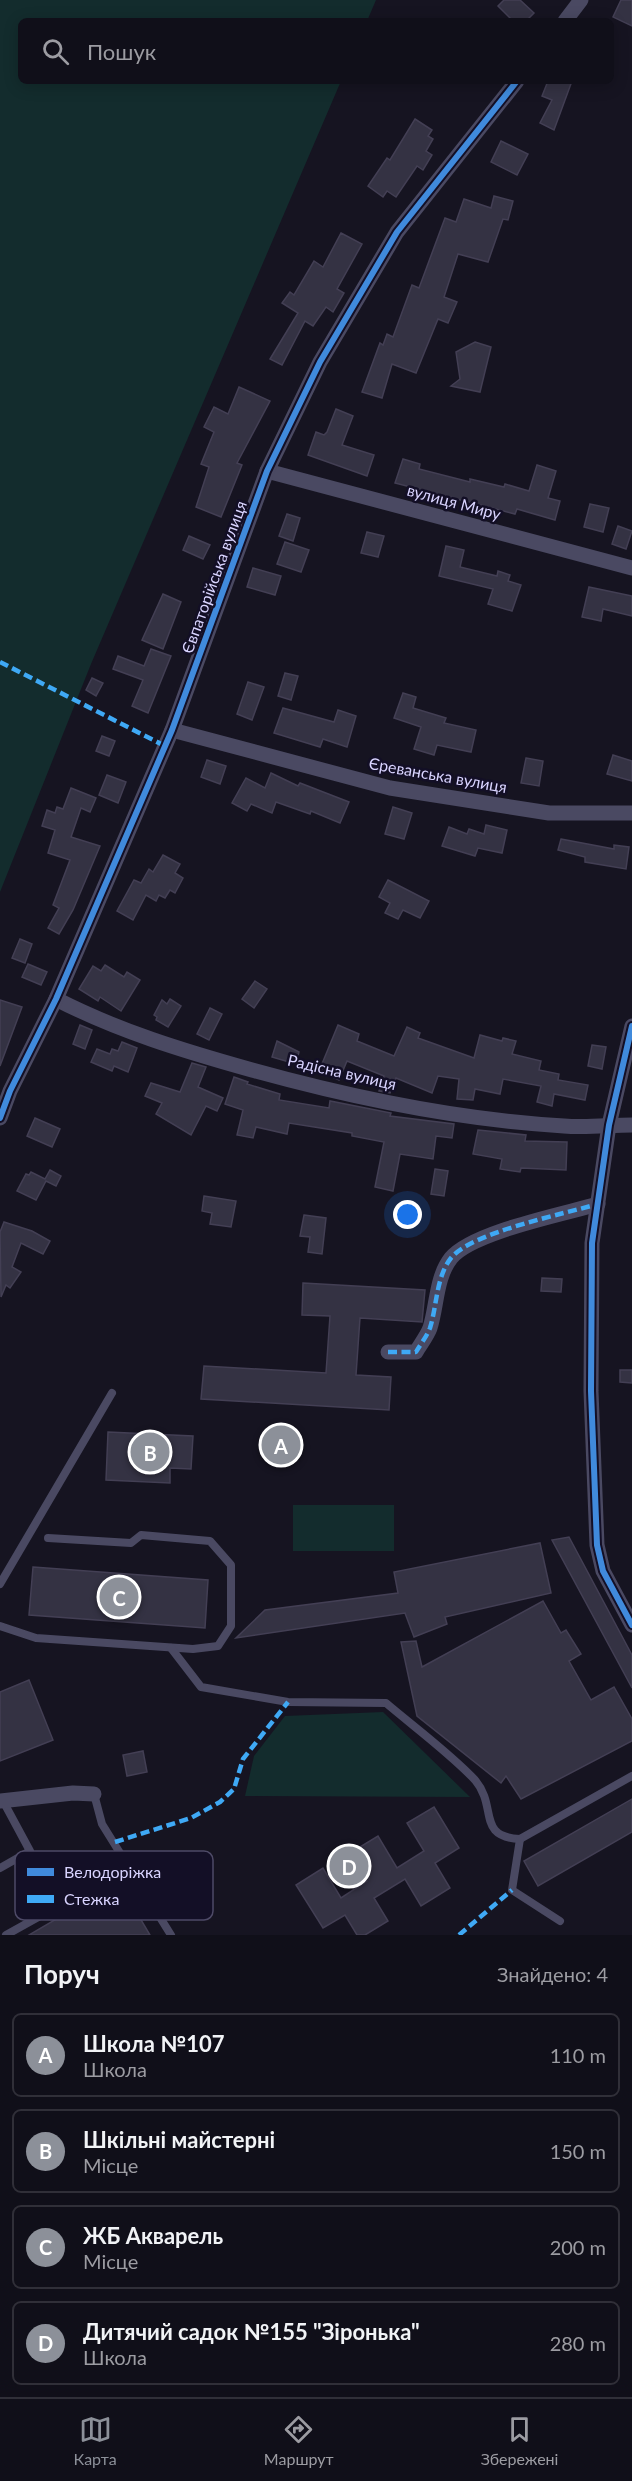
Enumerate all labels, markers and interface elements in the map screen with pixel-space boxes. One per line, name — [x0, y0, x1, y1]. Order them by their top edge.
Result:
search box — [18, 18, 614, 84]
icon: search — [39, 35, 72, 68]
text: Пошук — [87, 38, 156, 65]
street label: вулиця Миру — [405, 480, 504, 523]
street label: Євпаторійська вулиця — [177, 498, 250, 656]
street label: Єреванська вулиця — [368, 753, 509, 796]
street label: Радісна вулиця — [286, 1050, 398, 1093]
your location — [393, 1200, 422, 1229]
pin: A — [262, 1422, 300, 1468]
pin: B — [130, 1430, 170, 1474]
pin: C — [100, 1574, 138, 1620]
pin: D — [330, 1844, 368, 1888]
legend — [15, 1851, 213, 1920]
text: Велодоріжка — [64, 1862, 161, 1881]
text: Стежка — [64, 1889, 119, 1908]
text: Поруч — [24, 1958, 100, 1990]
text: Знайдено: 4 — [497, 1962, 608, 1986]
text: Школа №107 — [83, 2030, 224, 2057]
text: A — [39, 2043, 52, 2067]
text: 110 m — [550, 2043, 606, 2067]
text: Школа — [83, 2057, 147, 2081]
text: Шкільні майстерні — [83, 2126, 275, 2153]
text: B — [39, 2139, 52, 2163]
text: 150 m — [550, 2139, 606, 2163]
text: Місце — [83, 2153, 138, 2177]
text: ЖБ Акварель — [83, 2222, 223, 2249]
text: C — [39, 2235, 52, 2259]
text: 200 m — [550, 2235, 606, 2259]
text: Місце — [83, 2249, 138, 2273]
text: Дитячий садок №155 "Зіронька" — [83, 2318, 420, 2345]
text: D — [38, 2331, 53, 2355]
text: 280 m — [550, 2331, 606, 2355]
text: Школа — [83, 2345, 147, 2369]
tab: Карта — [74, 2413, 117, 2468]
tab: Маршрут — [264, 2413, 334, 2468]
tab: Збережені — [481, 2413, 558, 2468]

